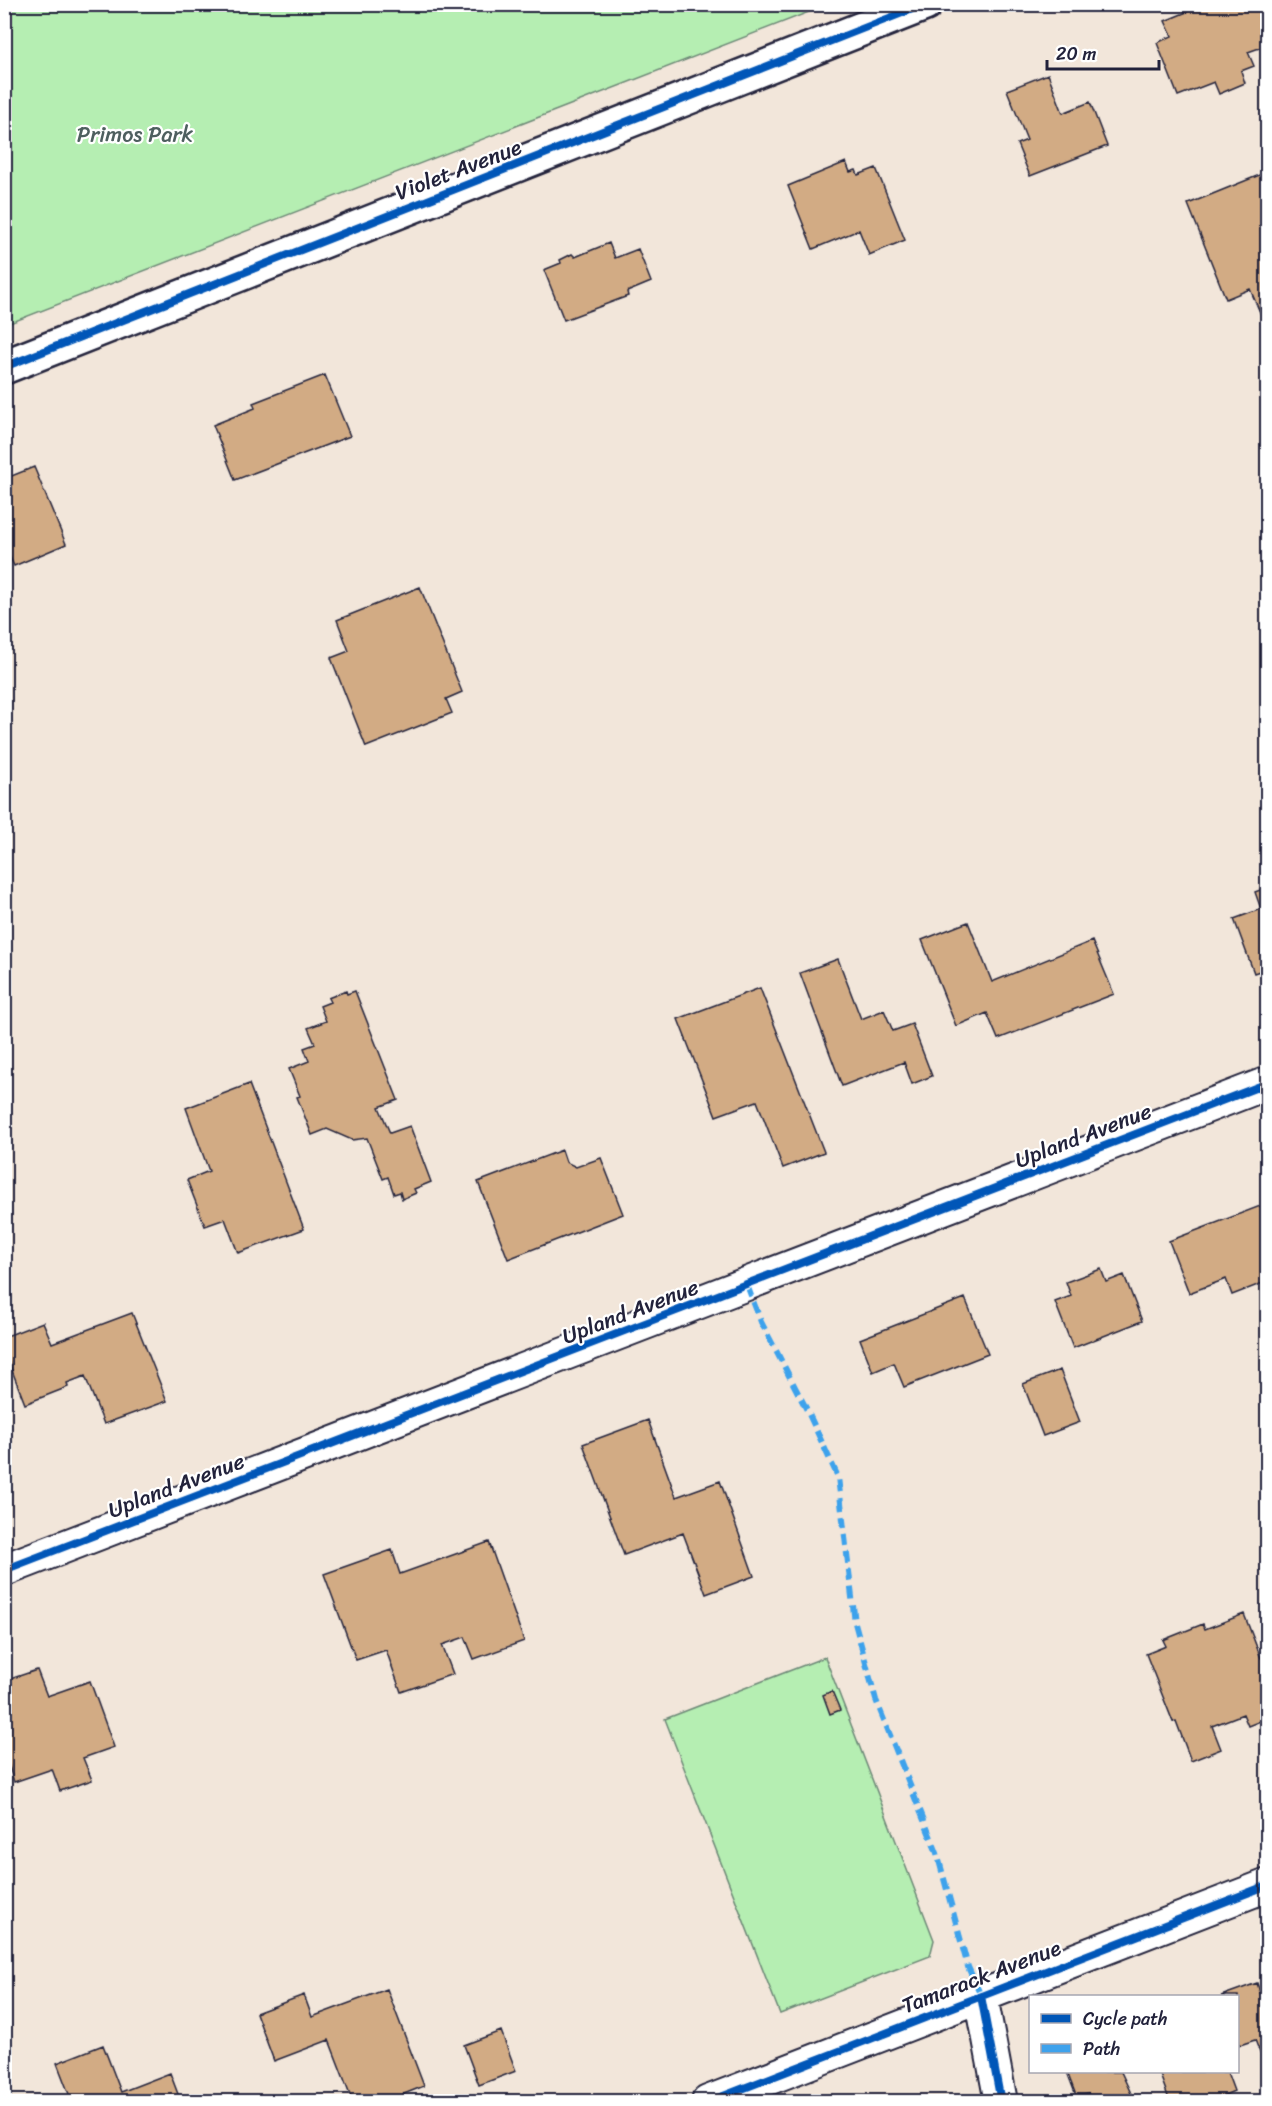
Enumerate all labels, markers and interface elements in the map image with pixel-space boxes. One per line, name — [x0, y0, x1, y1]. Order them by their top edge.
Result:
scale bar — [1047, 33, 1160, 71]
text: 20 m — [1056, 38, 1096, 70]
park label: Primos Park — [77, 115, 193, 154]
street label: Violet Avenue — [389, 127, 528, 211]
street label: Upland Avenue — [1009, 1091, 1157, 1179]
street label: Upland Avenue — [556, 1267, 704, 1355]
street label: Upland Avenue — [102, 1441, 250, 1529]
street label: Tamarack Avenue — [896, 1928, 1067, 2025]
legend — [1029, 1995, 1239, 2073]
text: Cycle path — [1083, 2003, 1167, 2035]
text: Path — [1083, 2033, 1120, 2065]

